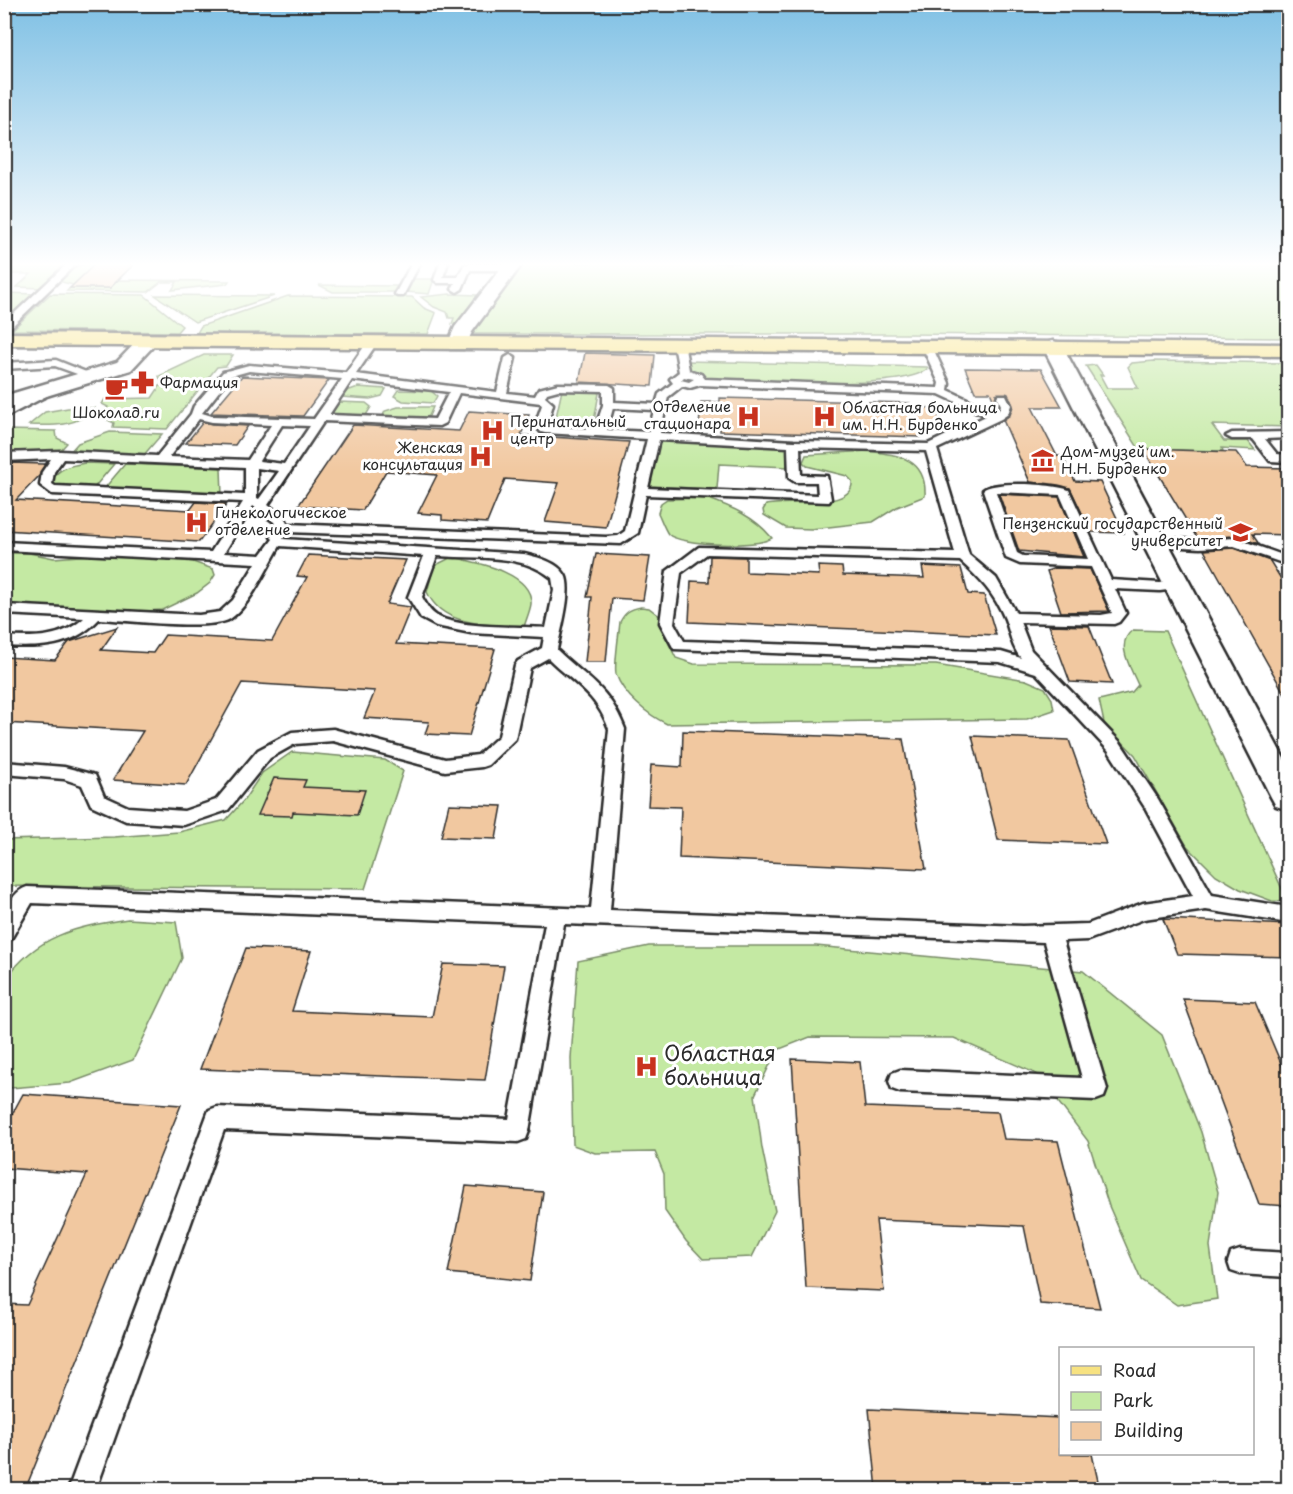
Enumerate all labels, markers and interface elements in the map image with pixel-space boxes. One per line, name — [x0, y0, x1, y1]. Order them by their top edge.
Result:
pharmacy icon: Фармация — [129, 370, 155, 396]
place label: Фармация — [160, 370, 239, 393]
cafe icon: Шоколад.ru — [103, 376, 129, 402]
place label: Отделение стационара — [644, 394, 732, 434]
place label: Областная больница им. Н.Н. Бурденко — [842, 395, 998, 435]
place label: Шоколад.ru — [72, 400, 160, 423]
hospital icon: Отделение стационара — [736, 403, 762, 429]
hospital icon: Областная больница им. Н.Н. Бурденко — [811, 404, 837, 430]
place label: Перинатальный центр — [510, 409, 626, 449]
hospital icon: Перинатальный центр — [479, 418, 505, 444]
place label: Женская консультация — [362, 435, 463, 475]
place label: Дом-музей им. Н.Н. Бурденко — [1060, 439, 1175, 479]
hospital icon: Женская консультация — [468, 444, 494, 470]
museum icon: Дом-музей им. Н.Н. Бурденко — [1030, 448, 1056, 474]
place label: Гинекологическое отделение — [215, 500, 347, 540]
hospital icon: Гинекологическое отделение — [184, 509, 210, 535]
place label: Пензенский государственный университет — [1002, 511, 1224, 551]
school or university icon: Пензенский государственный университет — [1228, 520, 1254, 546]
place label: Областная больница — [664, 1036, 776, 1092]
hospital icon: Областная больница — [633, 1053, 659, 1079]
legend — [1059, 1347, 1254, 1455]
text: Road — [1113, 1356, 1157, 1383]
text: Park — [1113, 1386, 1153, 1413]
text: Building — [1113, 1416, 1183, 1443]

